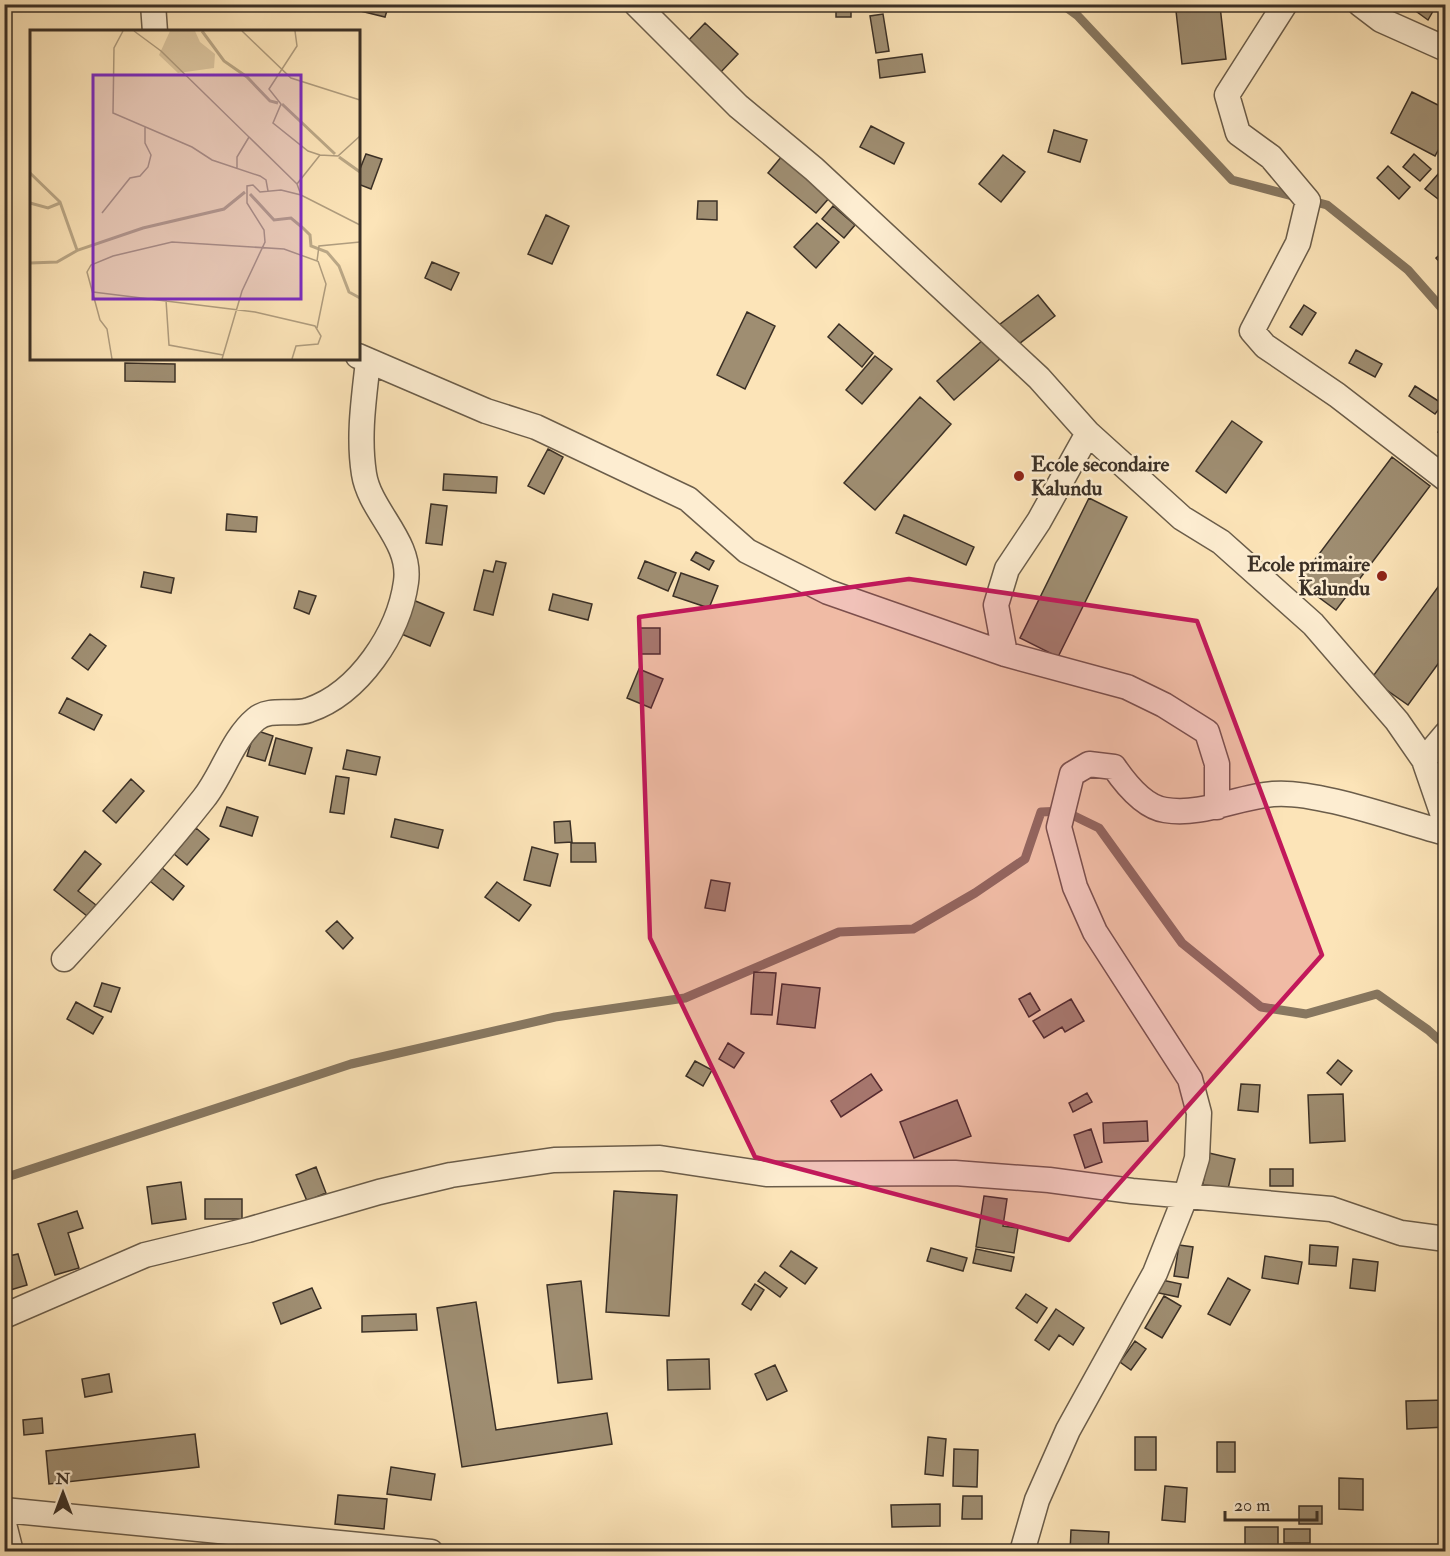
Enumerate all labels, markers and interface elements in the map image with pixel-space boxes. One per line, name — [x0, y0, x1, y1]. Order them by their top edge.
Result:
inset map — [30, 30, 360, 360]
place label: Ecole secondaire Kalundu — [1031, 451, 1170, 502]
marker: Ecole secondaire Kalundu — [1012, 469, 1026, 483]
place label: Ecole primaire Kalundu — [1247, 551, 1370, 602]
marker: Ecole primaire Kalundu — [1375, 569, 1389, 583]
north arrow — [33, 1463, 93, 1523]
text: N — [55, 1469, 71, 1489]
scale bar — [1225, 1484, 1316, 1522]
text: 20 m — [1234, 1494, 1270, 1517]

